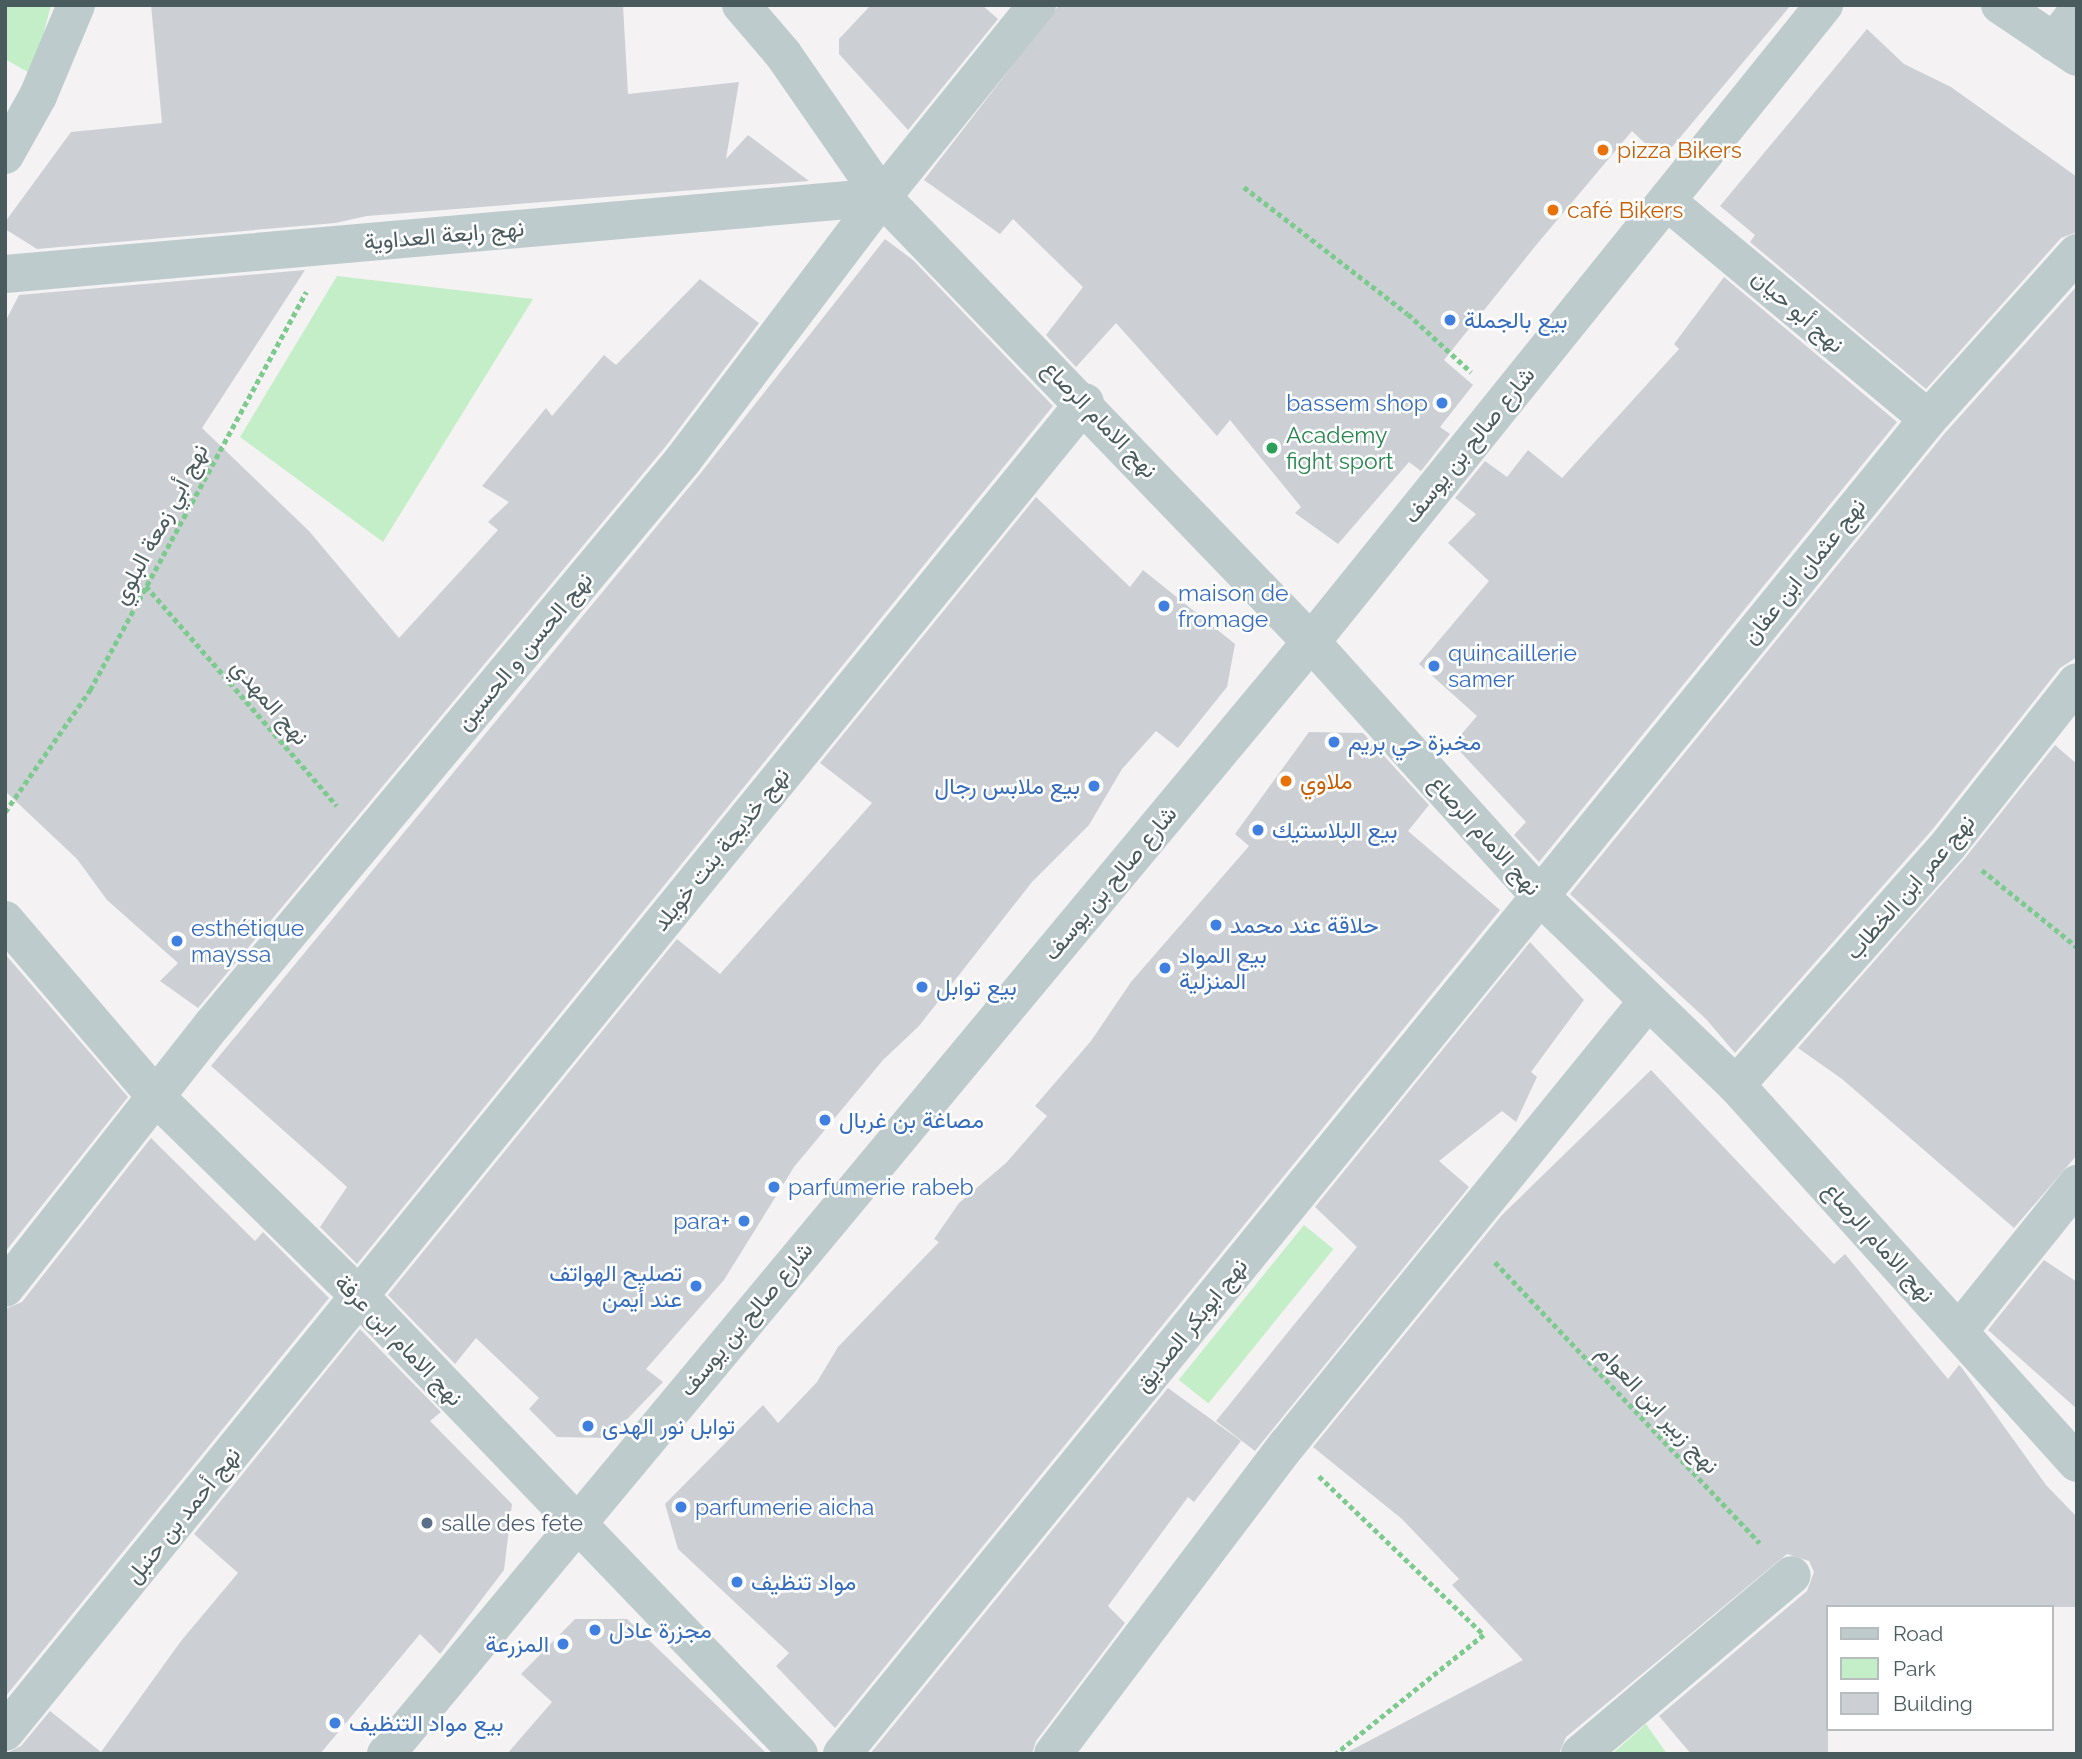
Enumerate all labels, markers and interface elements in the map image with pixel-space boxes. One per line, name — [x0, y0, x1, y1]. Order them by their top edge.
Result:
place label: pizza Bikers — [1617, 136, 1742, 164]
marker: pizza Bikers — [1595, 142, 1611, 158]
place label: café Bikers — [1567, 196, 1683, 224]
marker: café Bikers — [1545, 202, 1561, 218]
street label: نهج رابعة العداوية — [363, 214, 525, 256]
street label: نهج أبو حيان — [1746, 263, 1850, 359]
place label: بيع بالجملة — [1464, 306, 1568, 334]
marker: بيع بالجملة — [1442, 312, 1458, 328]
street label: نهج الامام الرصاع — [1037, 354, 1163, 484]
street label: شارع صالح بن يوسف — [1398, 361, 1540, 529]
place label: bassem shop — [1286, 389, 1428, 417]
marker: bassem shop — [1434, 395, 1450, 411]
place label: Academy fight sport — [1286, 421, 1393, 475]
street label: نهج أبي زمعة البلوي — [106, 439, 214, 609]
marker: Academy fight sport — [1264, 440, 1280, 456]
street label: نهج عثمان ابن عفان — [1737, 492, 1871, 650]
street label: نهج الحسن و الحسين — [450, 566, 598, 736]
place label: maison de fromage — [1178, 579, 1289, 633]
marker: maison de fromage — [1156, 598, 1172, 614]
place label: quincaillerie samer — [1448, 639, 1577, 693]
street label: نهج المهدي — [225, 653, 315, 751]
marker: quincaillerie samer — [1426, 658, 1442, 674]
place label: مخبزة حي بريم — [1348, 728, 1481, 756]
marker: مخبزة حي بريم — [1326, 734, 1342, 750]
street label: نهج خديجة بنت خويلد — [647, 762, 795, 936]
place label: ملاوي — [1300, 767, 1353, 795]
street label: نهج الامام الرصاع — [1423, 769, 1547, 901]
place label: بيع ملابس رجال — [935, 772, 1080, 800]
marker: ملاوي — [1278, 773, 1294, 789]
marker: بيع ملابس رجال — [1086, 778, 1102, 794]
street label: شارع صالح بن يوسف — [1037, 800, 1183, 966]
street label: نهج عمر ابن الخطاب — [1839, 809, 1981, 965]
place label: بيع البلاستيك — [1272, 816, 1397, 844]
marker: بيع البلاستيك — [1250, 822, 1266, 838]
place label: حلاقة عند محمد — [1230, 911, 1379, 939]
place label: esthétique mayssa — [191, 914, 304, 968]
marker: حلاقة عند محمد — [1208, 917, 1224, 933]
marker: esthétique mayssa — [169, 933, 185, 949]
place label: بيع المواد المنزلية — [1179, 941, 1267, 995]
marker: بيع المواد المنزلية — [1157, 960, 1173, 976]
place label: بيع توابل — [936, 973, 1017, 1001]
marker: بيع توابل — [914, 979, 930, 995]
place label: مصاغة بن غربال — [839, 1106, 984, 1134]
marker: مصاغة بن غربال — [817, 1112, 833, 1128]
place label: parfumerie rabeb — [788, 1173, 974, 1201]
street label: نهج الامام الرصاع — [1817, 1176, 1941, 1308]
marker: parfumerie rabeb — [766, 1179, 782, 1195]
place label: para+ — [673, 1207, 730, 1235]
marker: para+ — [736, 1213, 752, 1229]
street label: شارع صالح بن يوسف — [673, 1236, 819, 1402]
street label: نهج ابوبكر الصديق — [1129, 1253, 1253, 1397]
place label: تصليح الهواتف عند أيمن — [549, 1259, 682, 1313]
street label: نهج الامام ابن عرفة — [329, 1268, 469, 1412]
marker: تصليح الهواتف عند أيمن — [688, 1278, 704, 1294]
street label: نهج زبير ابن العوام — [1591, 1339, 1725, 1479]
place label: توابل نور الهدى — [602, 1412, 735, 1440]
marker: توابل نور الهدى — [580, 1418, 596, 1434]
street label: نهج أحمد بن حنبل — [120, 1441, 246, 1589]
place label: parfumerie aicha — [695, 1493, 874, 1521]
marker: parfumerie aicha — [673, 1499, 689, 1515]
place label: salle des fete — [441, 1509, 583, 1537]
marker: salle des fete — [419, 1515, 435, 1531]
place label: مواد تنظيف — [751, 1568, 856, 1596]
marker: مواد تنظيف — [729, 1574, 745, 1590]
legend — [1826, 1605, 2054, 1731]
place label: مجزرة عادل — [609, 1616, 712, 1644]
text: Road — [1893, 1621, 1943, 1646]
marker: مجزرة عادل — [587, 1622, 603, 1638]
place label: المزرعة — [485, 1630, 549, 1658]
marker: المزرعة — [555, 1636, 571, 1652]
text: Park — [1893, 1656, 1936, 1681]
text: Building — [1893, 1691, 1973, 1716]
place label: بيع مواد التنظيف — [349, 1709, 504, 1737]
marker: بيع مواد التنظيف — [327, 1715, 343, 1731]

